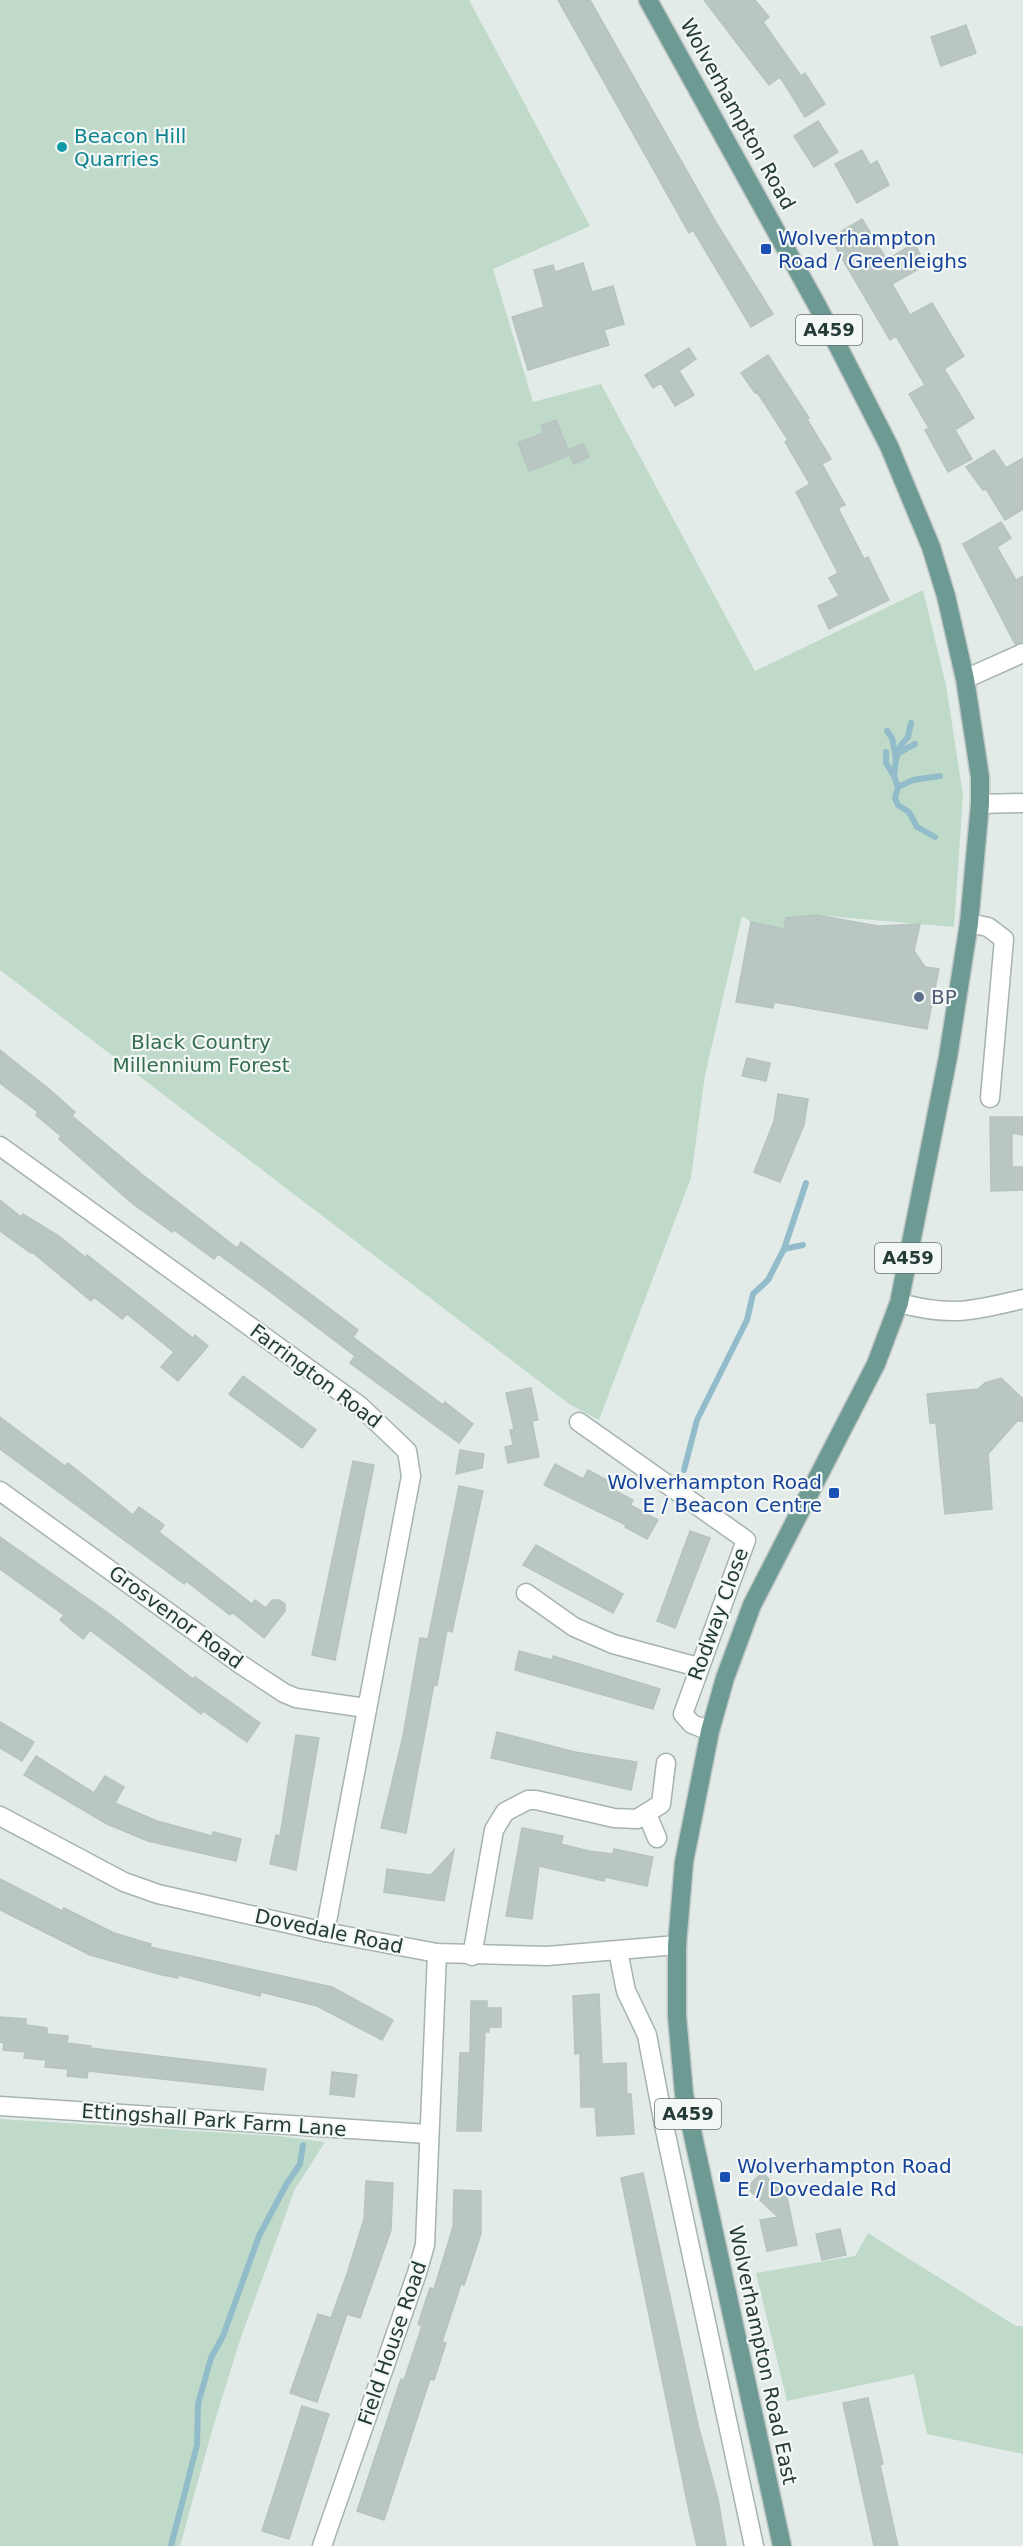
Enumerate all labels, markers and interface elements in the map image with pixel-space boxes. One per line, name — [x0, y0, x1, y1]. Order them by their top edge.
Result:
street label: Wolverhampton Road — [675, 14, 801, 214]
place label: Beacon Hill Quarries — [74, 124, 186, 171]
marker: Beacon Hill Quarries — [55, 140, 69, 154]
place label: Wolverhampton Road / Greenleighs — [778, 226, 967, 273]
marker: Wolverhampton Road / Greenleighs — [759, 242, 773, 256]
road number: A459 — [796, 315, 862, 345]
place label: BP — [931, 985, 957, 1009]
marker: BP — [912, 990, 926, 1004]
park label: Black Country Millennium Forest — [112, 1030, 290, 1077]
road number: A459 — [875, 1243, 941, 1273]
street label: Farrington Road — [246, 1319, 386, 1433]
place label: Wolverhampton Road E / Beacon Centre — [607, 1470, 822, 1517]
marker: Wolverhampton Road E / Beacon Centre — [827, 1486, 841, 1500]
street label: Rodway Close — [683, 1544, 753, 1684]
street label: Grosvenor Road — [104, 1560, 248, 1674]
street label: Dovedale Road — [253, 1904, 405, 1958]
street label: Ettingshall Park Farm Lane — [81, 2099, 347, 2141]
road number: A459 — [655, 2099, 721, 2129]
place label: Wolverhampton Road E / Dovedale Rd — [737, 2154, 952, 2201]
marker: Wolverhampton Road E / Dovedale Rd — [718, 2170, 732, 2184]
street label: Wolverhampton Road East — [724, 2223, 802, 2487]
street label: Field House Road — [353, 2258, 431, 2428]

